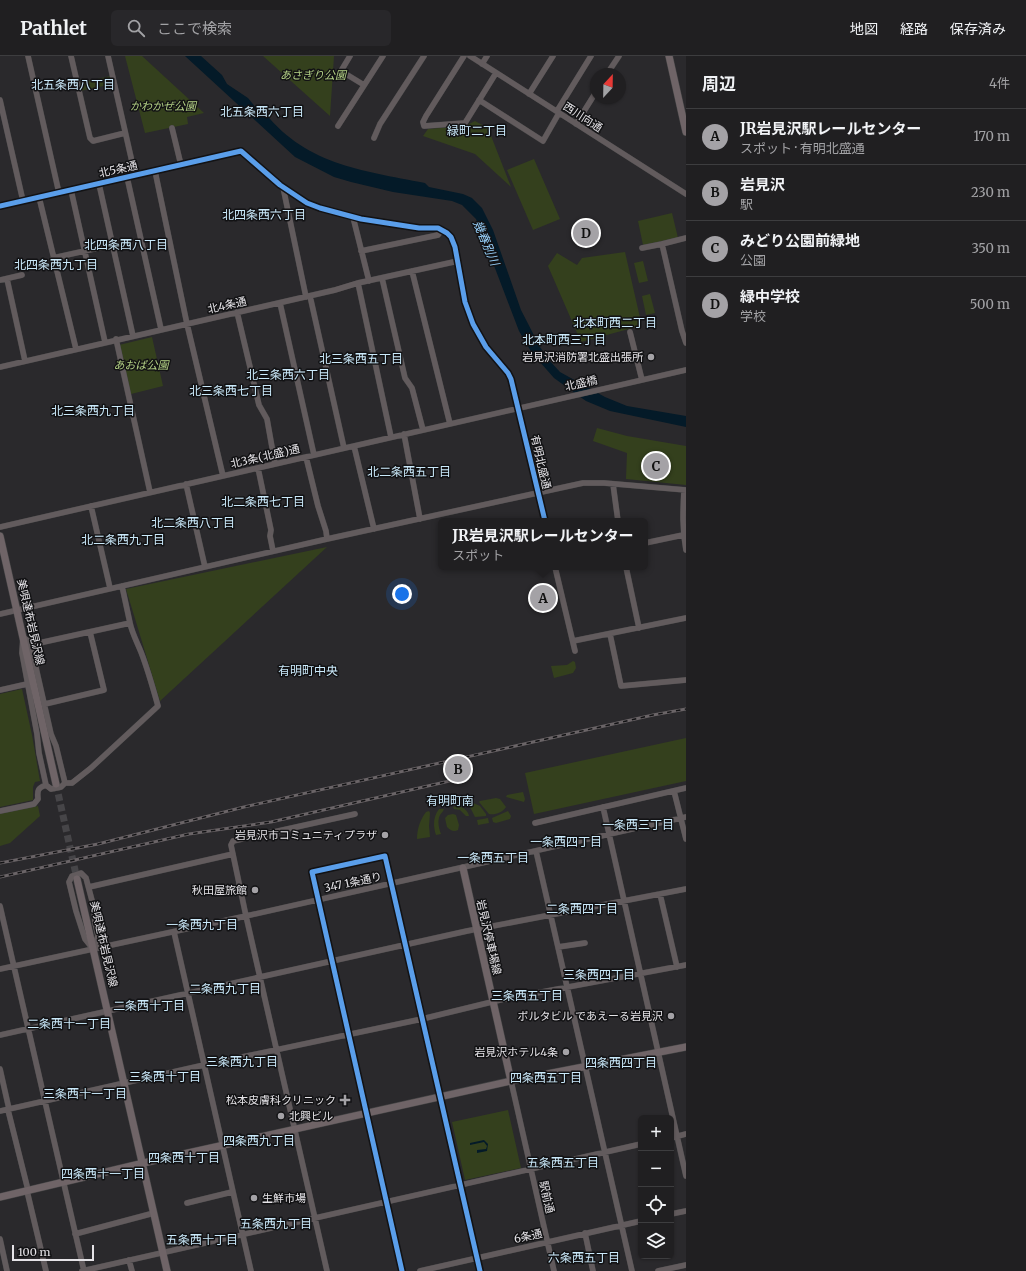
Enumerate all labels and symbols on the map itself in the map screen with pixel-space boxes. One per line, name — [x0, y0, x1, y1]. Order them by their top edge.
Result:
park label: あさぎり公園 — [280, 68, 348, 82]
north arrow — [590, 68, 626, 104]
district label: 北五条西八丁目 — [31, 77, 115, 92]
park label: かわかぜ公園 — [130, 99, 198, 113]
street label: 西川向通 — [561, 99, 605, 135]
district label: 北五条西六丁目 — [220, 104, 304, 119]
district label: 緑町二丁目 — [447, 123, 507, 138]
street label: 北5条通 — [97, 158, 139, 180]
district label: 北四条西六丁目 — [222, 207, 306, 222]
water label: 幾春別川 — [470, 218, 504, 270]
pin: D — [573, 218, 599, 248]
district label: 北四条西八丁目 — [84, 237, 168, 252]
district label: 北四条西九丁目 — [14, 257, 98, 272]
street label: 北4条通 — [206, 294, 248, 316]
district label: 北本町西二丁目 — [573, 315, 657, 330]
district label: 北本町西三丁目 — [522, 332, 606, 347]
place label: 岩見沢消防署北盛出張所 — [522, 350, 644, 364]
district label: 北三条西五丁目 — [319, 351, 403, 366]
marker: 岩見沢消防署北盛出張所 — [646, 352, 656, 362]
park label: あおば公園 — [114, 358, 170, 372]
district label: 北三条西六丁目 — [246, 367, 330, 382]
street label: 北盛橋 — [563, 372, 599, 394]
district label: 北三条西七丁目 — [189, 383, 273, 398]
district label: 北三条西九丁目 — [51, 403, 135, 418]
street label: 有明北盛通 — [528, 434, 554, 490]
street label: 北3条(北盛)通 — [229, 441, 301, 471]
pin: C — [643, 451, 669, 481]
district label: 北二条西五丁目 — [367, 464, 451, 479]
district label: 北二条西七丁目 — [221, 494, 305, 509]
district label: 北二条西八丁目 — [151, 515, 235, 530]
district label: 北二条西九丁目 — [81, 532, 165, 547]
street label: 美唄達布岩見沢線 — [14, 578, 48, 666]
pin: A — [530, 583, 556, 613]
your location — [392, 584, 412, 604]
district label: 有明町中央 — [278, 663, 338, 678]
pin: B — [445, 754, 471, 784]
district label: 有明町南 — [426, 793, 474, 808]
district label: 一条西三丁目 — [602, 817, 674, 832]
place label: 岩見沢市コミュニティプラザ — [235, 828, 377, 842]
marker: 岩見沢市コミュニティプラザ — [380, 830, 390, 840]
district label: 一条西四丁目 — [530, 834, 602, 849]
district label: 一条西五丁目 — [457, 850, 529, 865]
street label: 347 1条通り — [323, 869, 383, 895]
place label: 秋田屋旅館 — [192, 883, 247, 897]
marker: 秋田屋旅館 — [250, 885, 260, 895]
street label: 岩見沢停車場線 — [474, 898, 504, 976]
street label: 美唄達布岩見沢線 — [87, 900, 121, 988]
district label: 二条西四丁目 — [546, 901, 618, 916]
district label: 一条西九丁目 — [166, 917, 238, 932]
district label: 三条西四丁目 — [563, 967, 635, 982]
district label: 二条西九丁目 — [189, 981, 261, 996]
district label: 三条西五丁目 — [491, 988, 563, 1003]
district label: 二条西十丁目 — [113, 998, 185, 1013]
place label: ポルタビル であえーる岩見沢 — [518, 1009, 663, 1023]
marker: ポルタビル であえーる岩見沢 — [666, 1011, 676, 1021]
district label: 二条西十一丁目 — [27, 1016, 111, 1031]
place label: 岩見沢ホテル4条 — [474, 1045, 558, 1059]
marker: 岩見沢ホテル4条 — [561, 1047, 571, 1057]
district label: 三条西九丁目 — [206, 1054, 278, 1069]
district label: 四条西四丁目 — [585, 1055, 657, 1070]
district label: 三条西十丁目 — [129, 1069, 201, 1084]
district label: 四条西五丁目 — [510, 1070, 582, 1085]
district label: 三条西十一丁目 — [43, 1086, 127, 1101]
place label: 松本皮膚科クリニック — [226, 1093, 336, 1107]
marker: 松本皮膚科クリニック — [339, 1094, 351, 1106]
place label: 北興ビル — [289, 1109, 333, 1123]
marker: 北興ビル — [276, 1111, 286, 1121]
district label: 四条西九丁目 — [223, 1133, 295, 1148]
district label: 四条西十丁目 — [148, 1150, 220, 1165]
district label: 五条西五丁目 — [527, 1155, 599, 1170]
district label: 四条西十一丁目 — [61, 1166, 145, 1181]
street label: 駅前通 — [536, 1179, 558, 1215]
place label: 生鮮市場 — [262, 1191, 306, 1205]
marker: 生鮮市場 — [249, 1193, 259, 1203]
district label: 五条西九丁目 — [240, 1216, 312, 1231]
street label: 6条通 — [512, 1226, 544, 1246]
district label: 五条西十丁目 — [166, 1232, 238, 1247]
scale bar — [12, 1243, 94, 1262]
district label: 六条西五丁目 — [548, 1250, 620, 1265]

